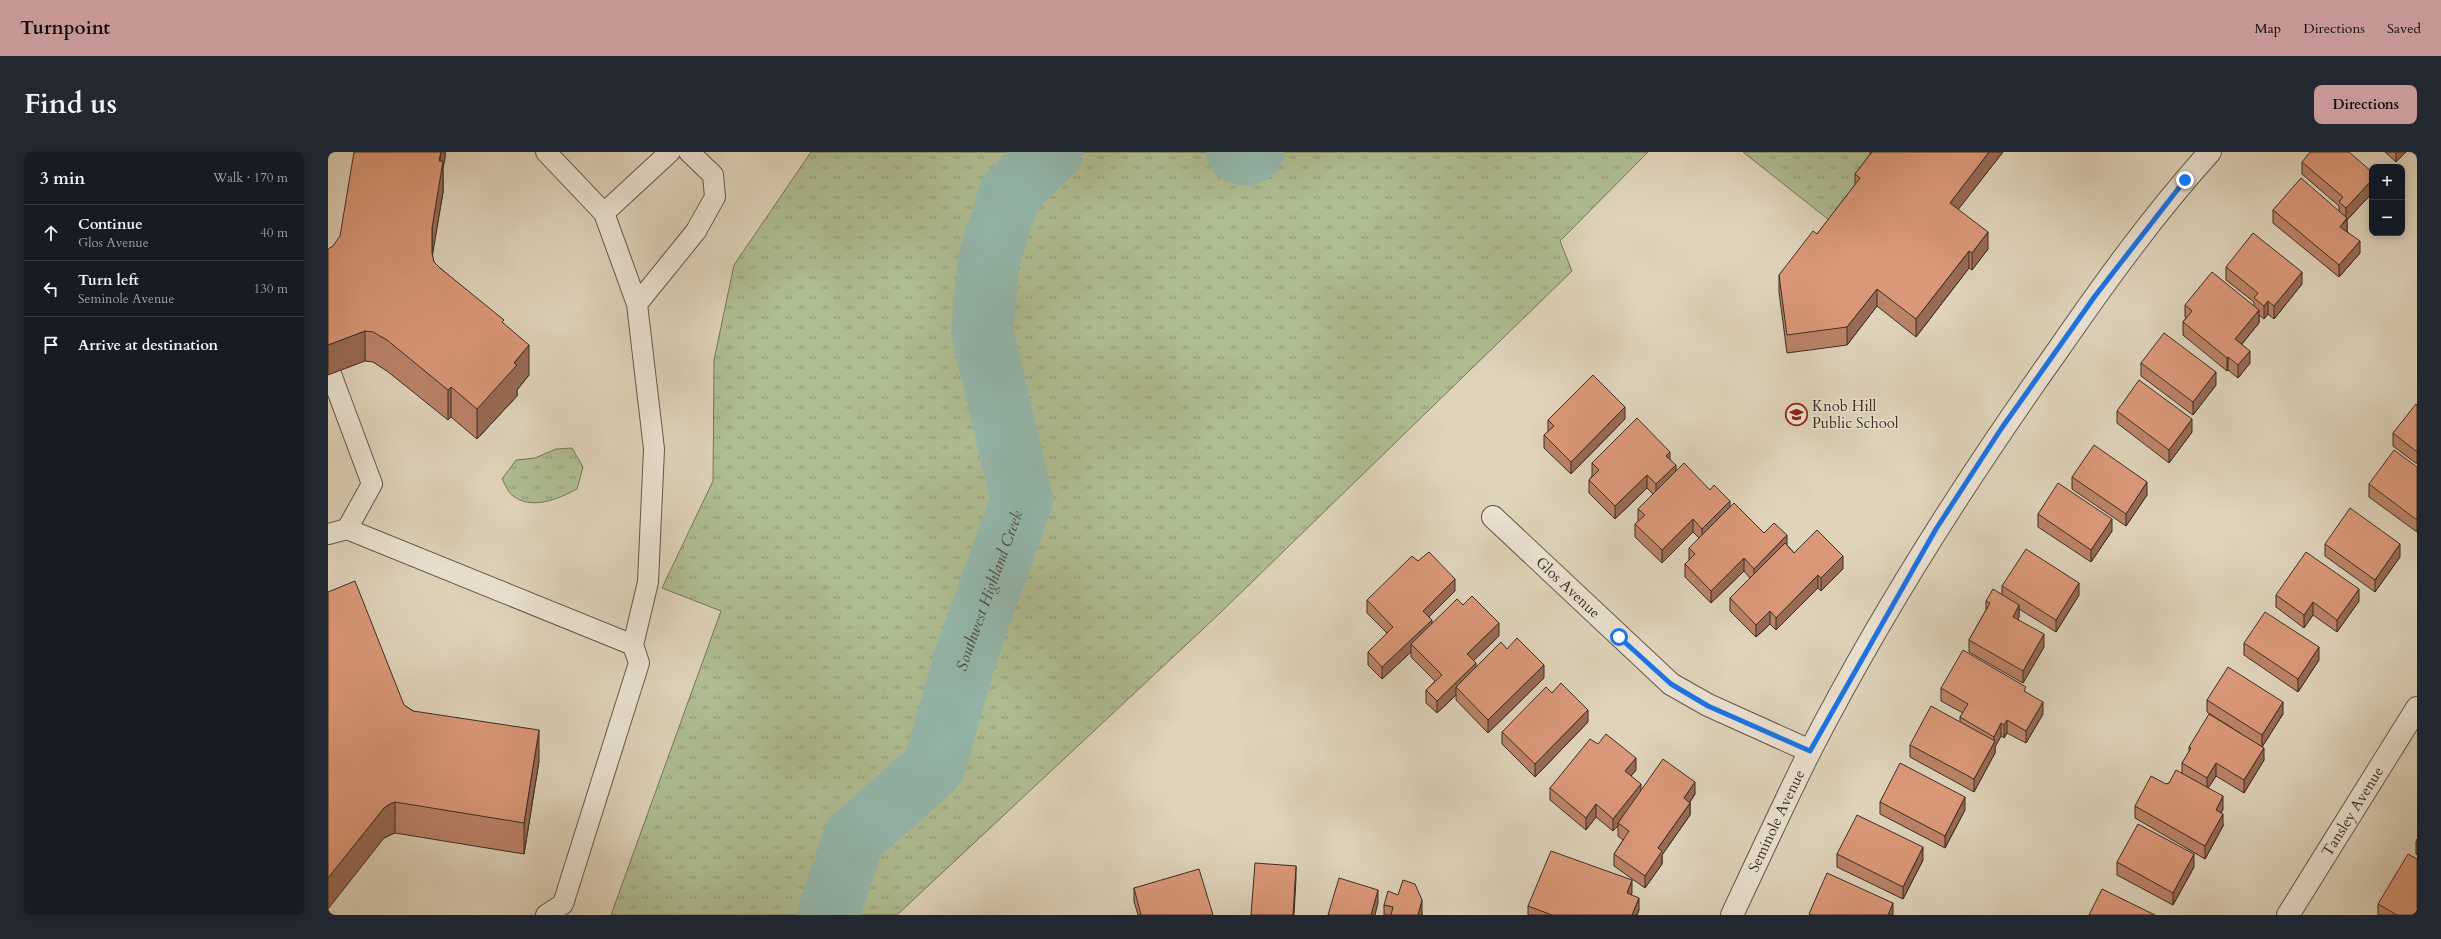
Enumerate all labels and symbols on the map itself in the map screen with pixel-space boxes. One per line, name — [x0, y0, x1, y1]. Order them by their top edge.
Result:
route end — [2176, 171, 2194, 189]
place label: Knob Hill Public School — [1812, 396, 1899, 433]
school or university icon: Knob Hill Public School — [1783, 402, 1809, 428]
water label: Southwest Highland Creek — [951, 508, 1028, 674]
street label: Glos Avenue — [1532, 552, 1605, 623]
route start — [1610, 628, 1628, 646]
street label: Tansley Avenue — [2317, 763, 2388, 860]
street label: Seminole Avenue — [1744, 766, 1809, 875]

